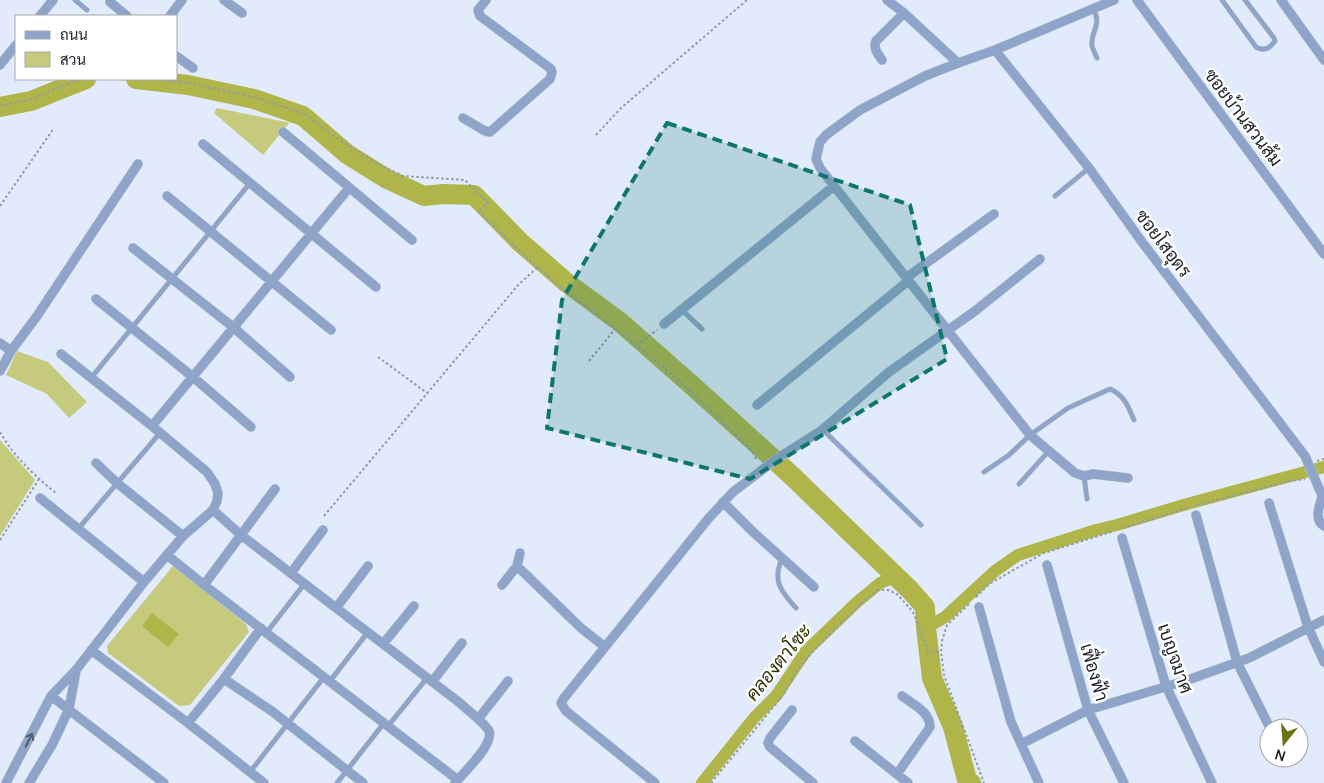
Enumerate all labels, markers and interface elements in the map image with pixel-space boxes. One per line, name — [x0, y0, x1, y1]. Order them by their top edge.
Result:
legend — [15, 15, 178, 80]
text: ถนน — [60, 24, 88, 45]
text: สวน — [60, 49, 86, 70]
street label: ซอยบ้านสวนส้ม — [1199, 63, 1289, 171]
street label: ซอยโสอุดร — [1130, 204, 1198, 283]
water label: คลองตาโซะ — [739, 617, 818, 706]
street label: เบญจมาศ — [1153, 620, 1199, 696]
street label: เฟื่องฟ้า — [1075, 640, 1118, 704]
north arrow — [1259, 718, 1309, 768]
one-way arrow — [25, 733, 34, 748]
text: N — [1272, 745, 1288, 766]

